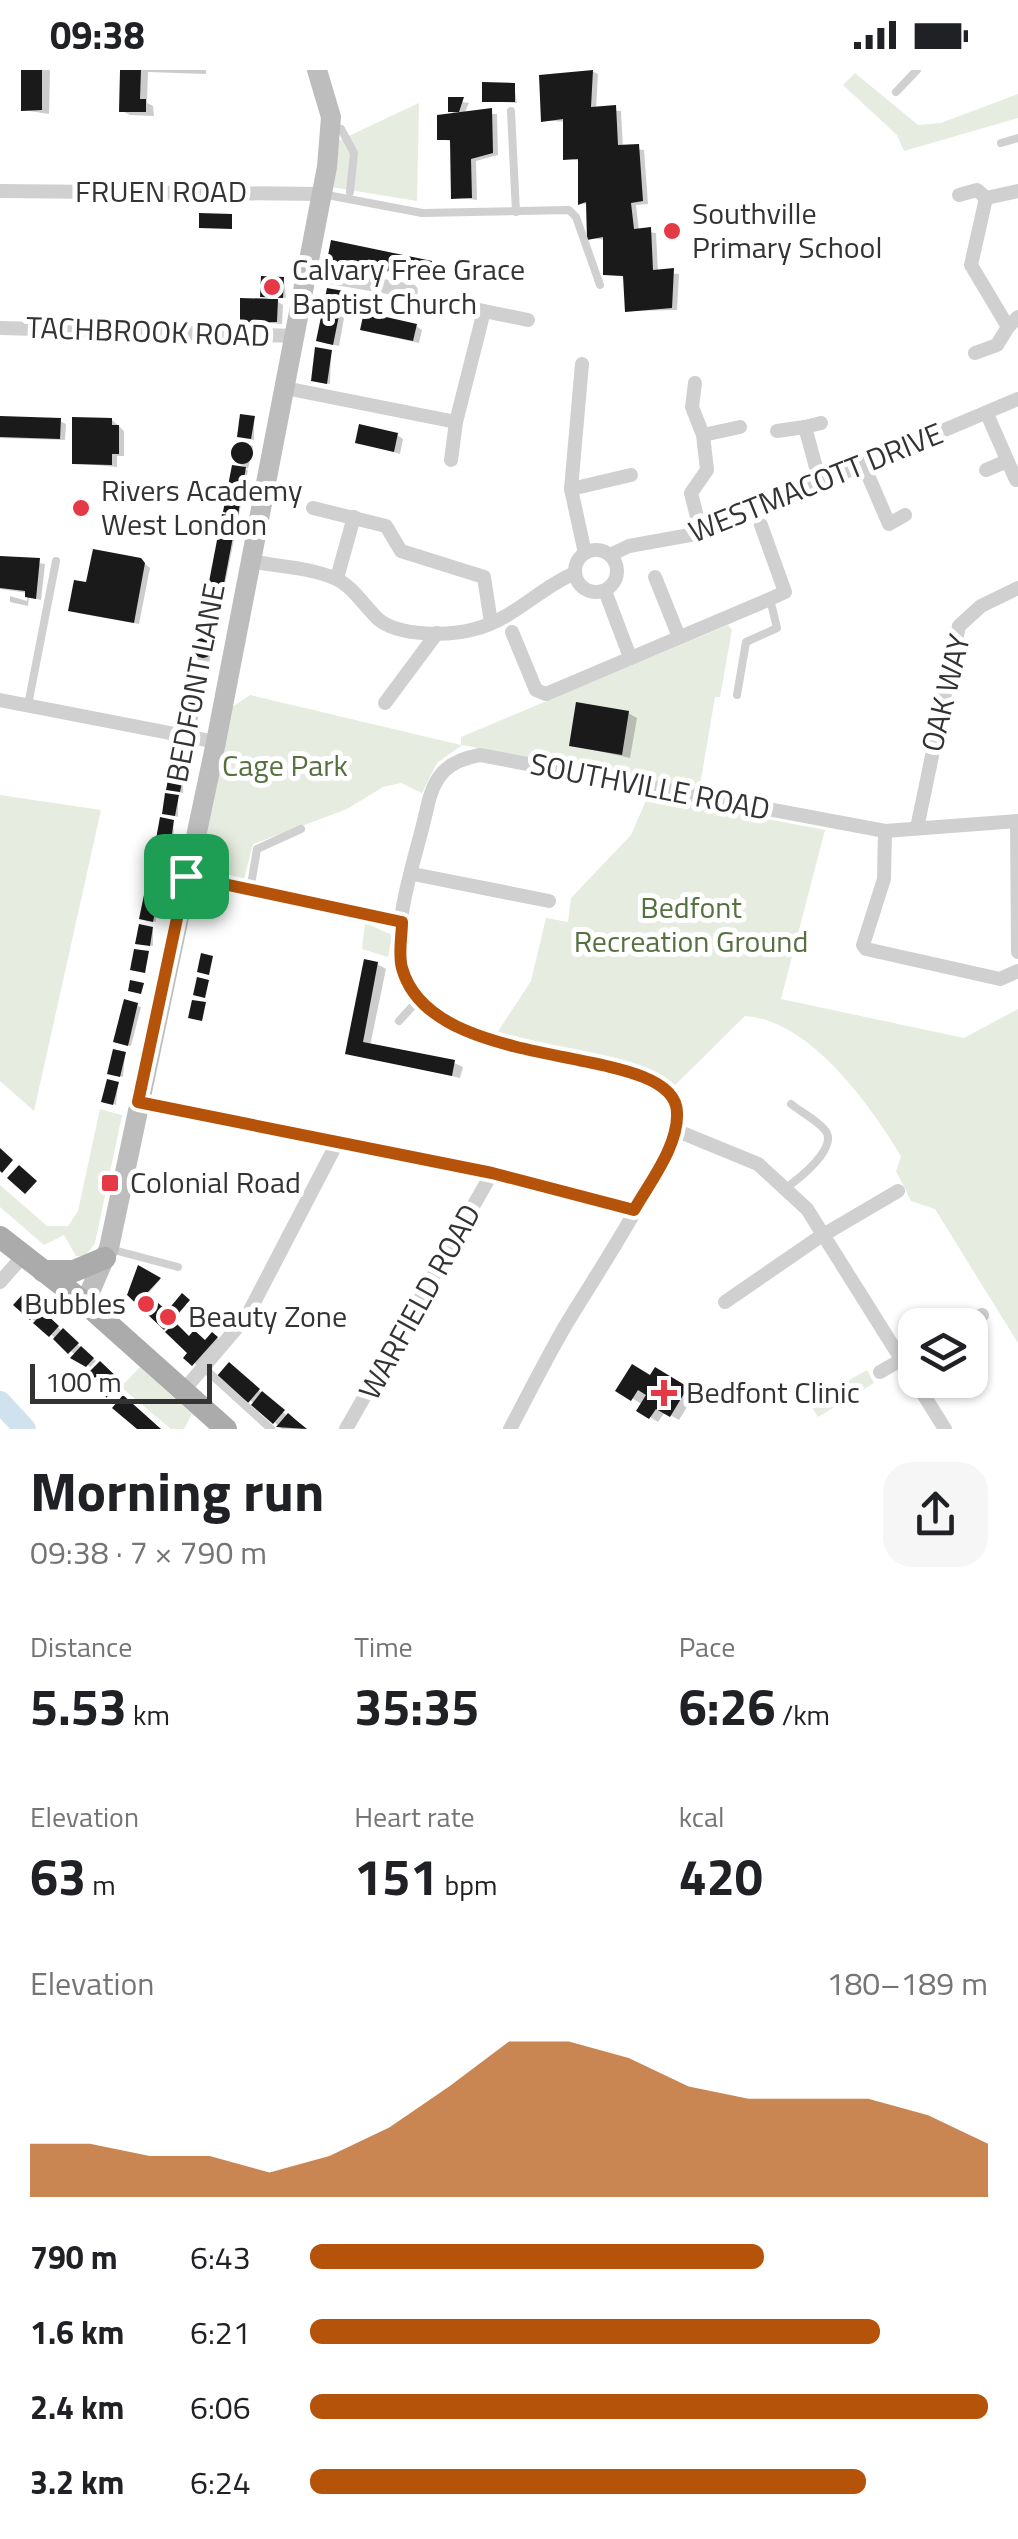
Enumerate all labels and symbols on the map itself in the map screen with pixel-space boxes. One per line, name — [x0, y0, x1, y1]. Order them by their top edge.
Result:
street label: FRUEN ROAD — [75, 168, 247, 214]
place label: Southville Primary School — [692, 190, 882, 270]
marker: Southville Primary School — [661, 220, 683, 242]
place label: Calvary Free Grace Baptist Church — [292, 246, 525, 326]
marker: Calvary Free Grace Baptist Church — [261, 276, 283, 298]
street label: TACHBROOK ROAD — [25, 304, 271, 358]
street label: WESTMACOTT DRIVE — [682, 410, 950, 554]
place label: Rivers Academy West London — [101, 467, 303, 547]
marker: Rivers Academy West London — [70, 497, 92, 519]
street label: BEDFONT LANE — [153, 580, 237, 786]
street label: OAK WAY — [908, 629, 982, 756]
street label: SOUTHVILLE ROAD — [526, 740, 774, 832]
park label: Cage Park — [222, 742, 348, 788]
pin — [144, 834, 229, 919]
park label: Bedfont Recreation Ground — [574, 884, 808, 964]
place label: Colonial Road — [130, 1159, 301, 1205]
marker: Colonial Road — [99, 1172, 121, 1194]
street label: WARFIELD ROAD — [346, 1195, 492, 1408]
place label: Bubbles — [24, 1280, 126, 1326]
marker: Bubbles — [135, 1293, 157, 1315]
place label: Beauty Zone — [188, 1293, 347, 1339]
marker: Beauty Zone — [157, 1306, 179, 1328]
scale bar — [30, 1359, 212, 1404]
place label: Bedfont Clinic — [686, 1369, 860, 1415]
marker: Bedfont Clinic — [651, 1380, 677, 1406]

